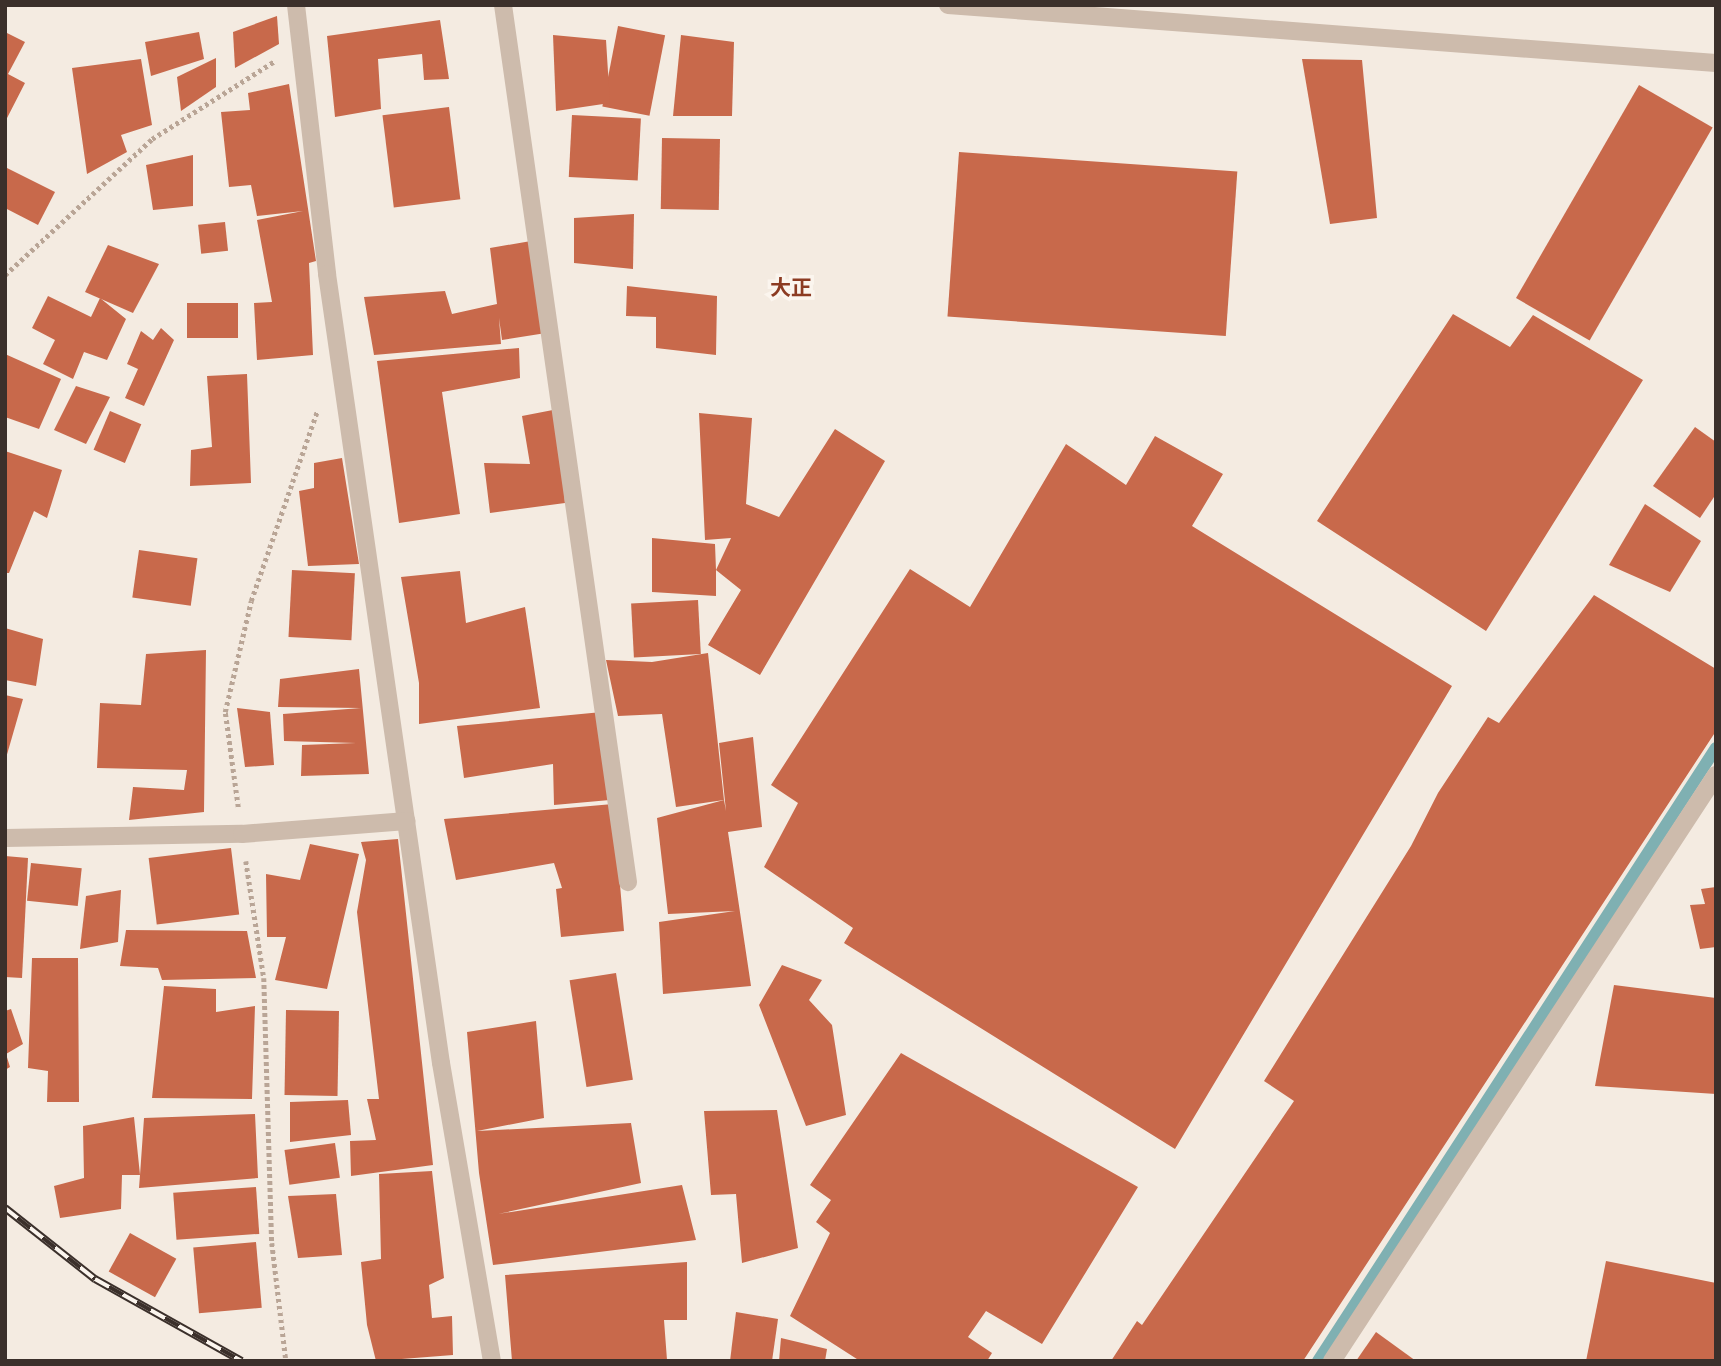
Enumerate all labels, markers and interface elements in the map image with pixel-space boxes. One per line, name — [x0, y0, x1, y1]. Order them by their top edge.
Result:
district label: 大正 — [770, 275, 812, 301]

